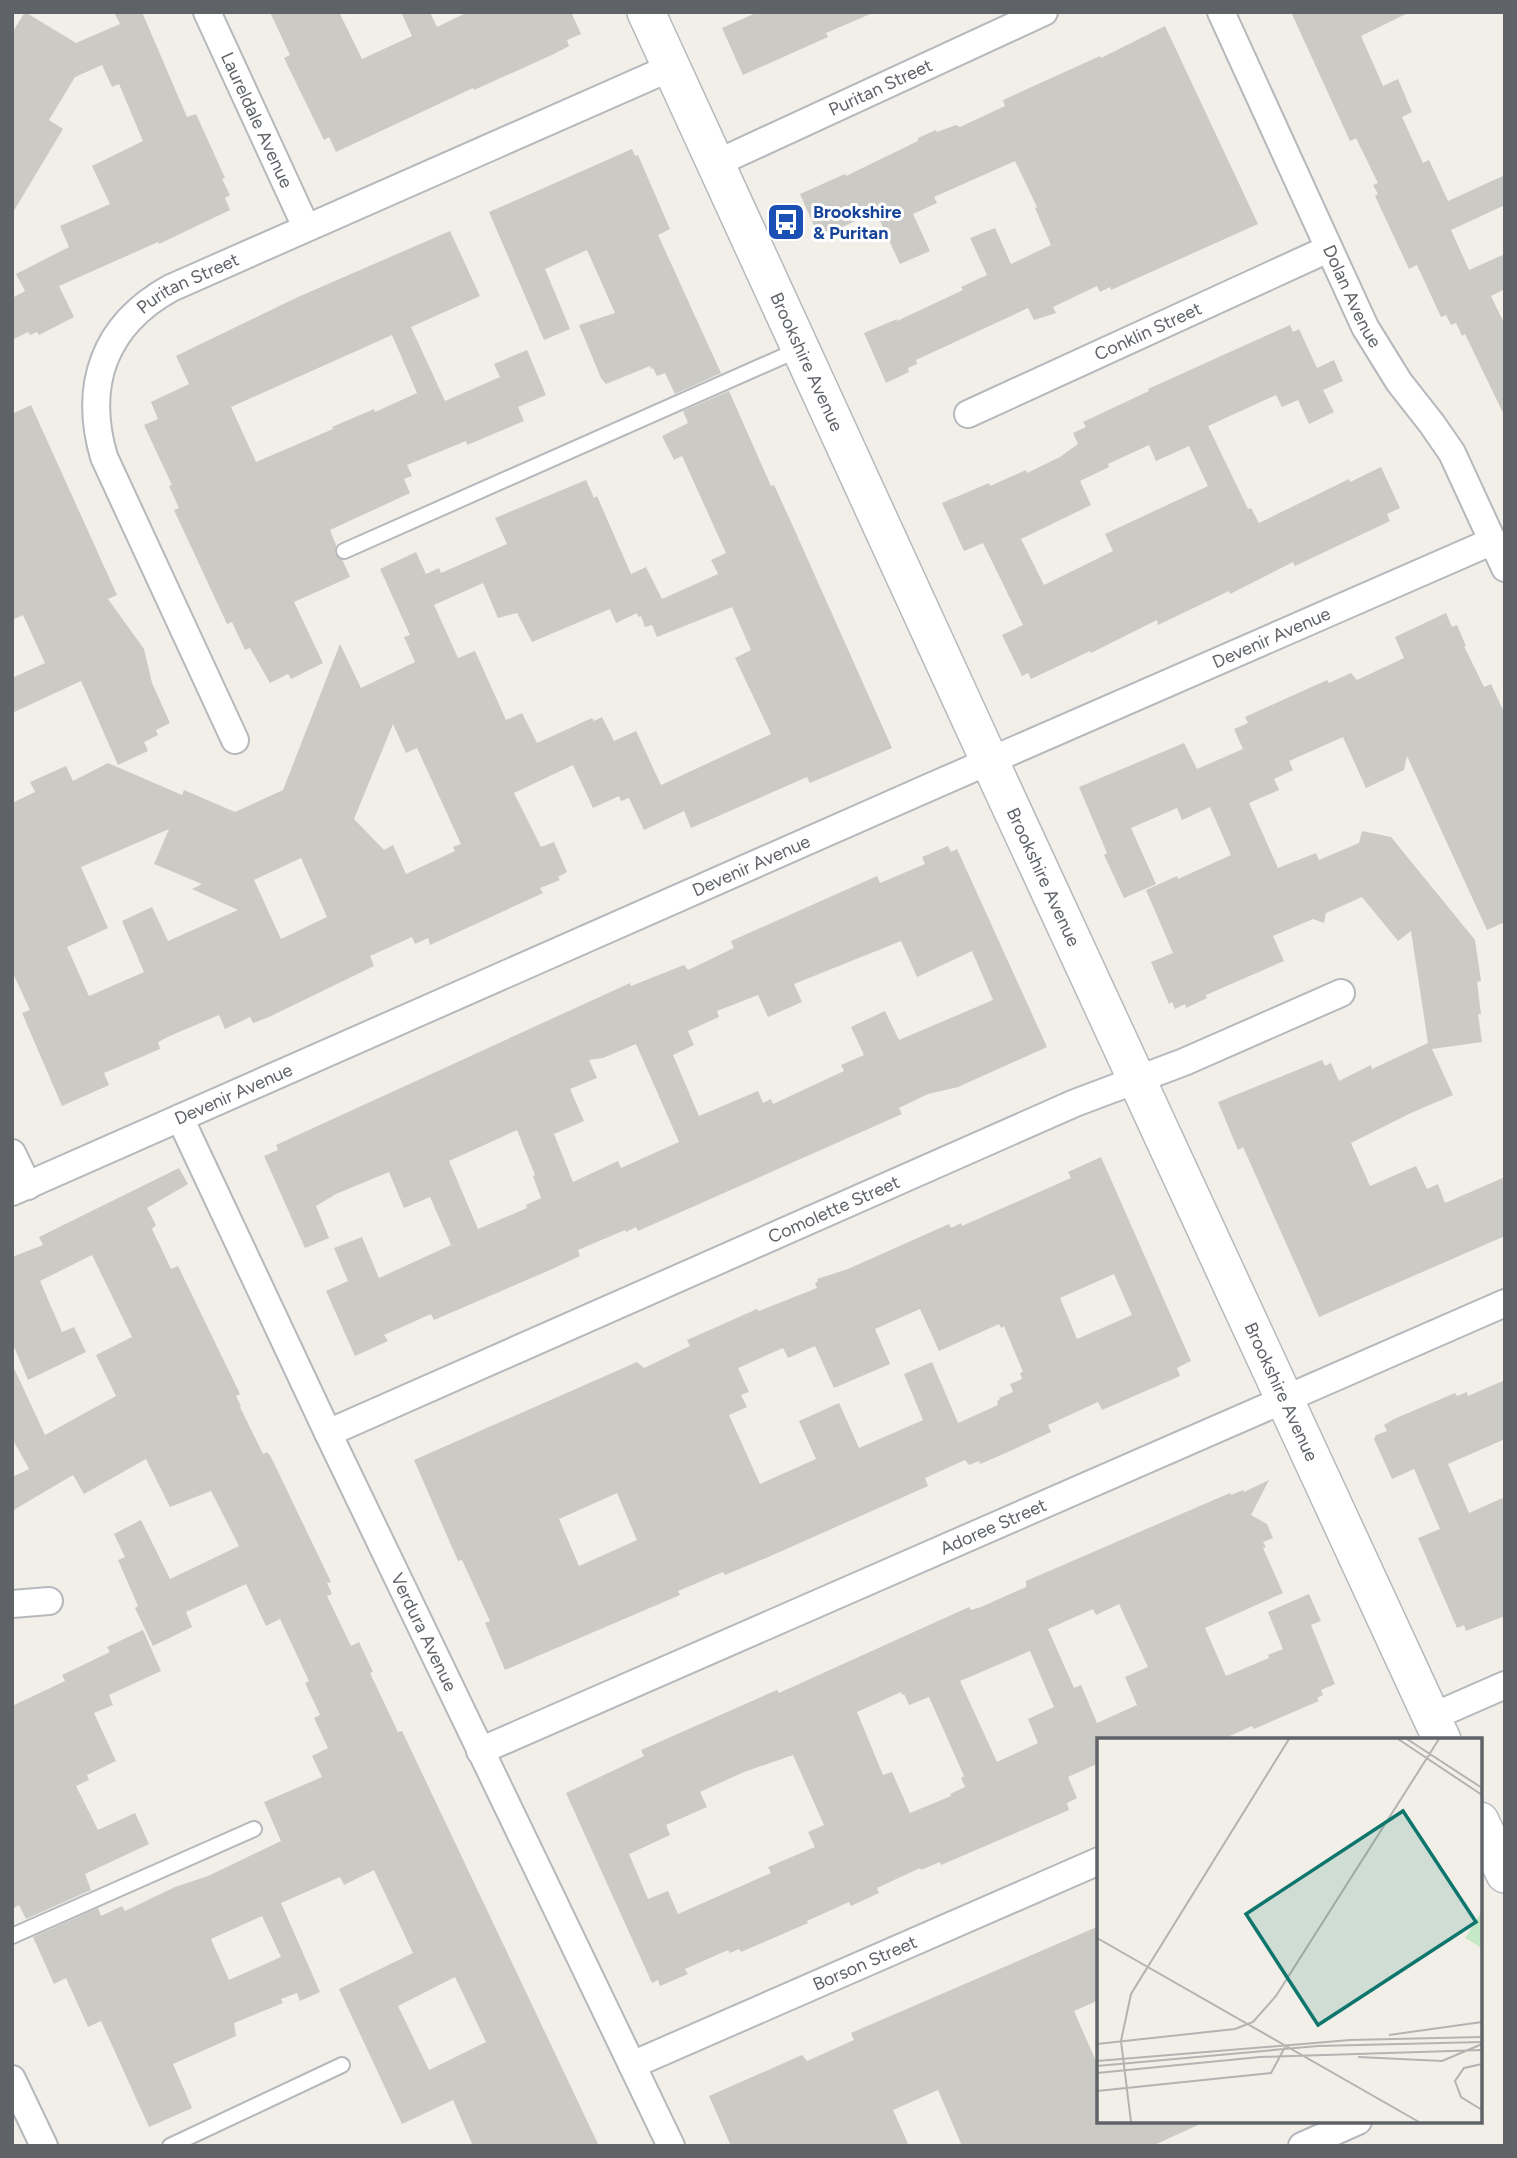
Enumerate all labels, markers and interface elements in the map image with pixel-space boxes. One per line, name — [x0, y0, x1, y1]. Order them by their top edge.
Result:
street label: Laureldale Avenue — [216, 49, 298, 192]
street label: Puritan Street — [825, 54, 936, 121]
bus stop icon: Brookshire & Puritan — [765, 201, 807, 243]
place label: Brookshire & Puritan — [813, 201, 902, 244]
street label: Dolan Avenue — [1318, 241, 1386, 352]
street label: Puritan Street — [132, 248, 242, 318]
street label: Brookshire Avenue — [765, 289, 848, 435]
street label: Conklin Street — [1091, 297, 1205, 366]
street label: Devenir Avenue — [1209, 602, 1334, 673]
street label: Brookshire Avenue — [1002, 804, 1085, 950]
street label: Devenir Avenue — [689, 830, 814, 901]
street label: Devenir Avenue — [171, 1059, 296, 1130]
street label: Comolette Street — [765, 1171, 903, 1248]
street label: Brookshire Avenue — [1240, 1319, 1323, 1465]
street label: Adoree Street — [937, 1494, 1050, 1560]
street label: Verdura Avenue — [386, 1569, 462, 1695]
inset map — [1097, 1738, 1482, 2123]
street label: Borson Street — [809, 1931, 920, 1996]

